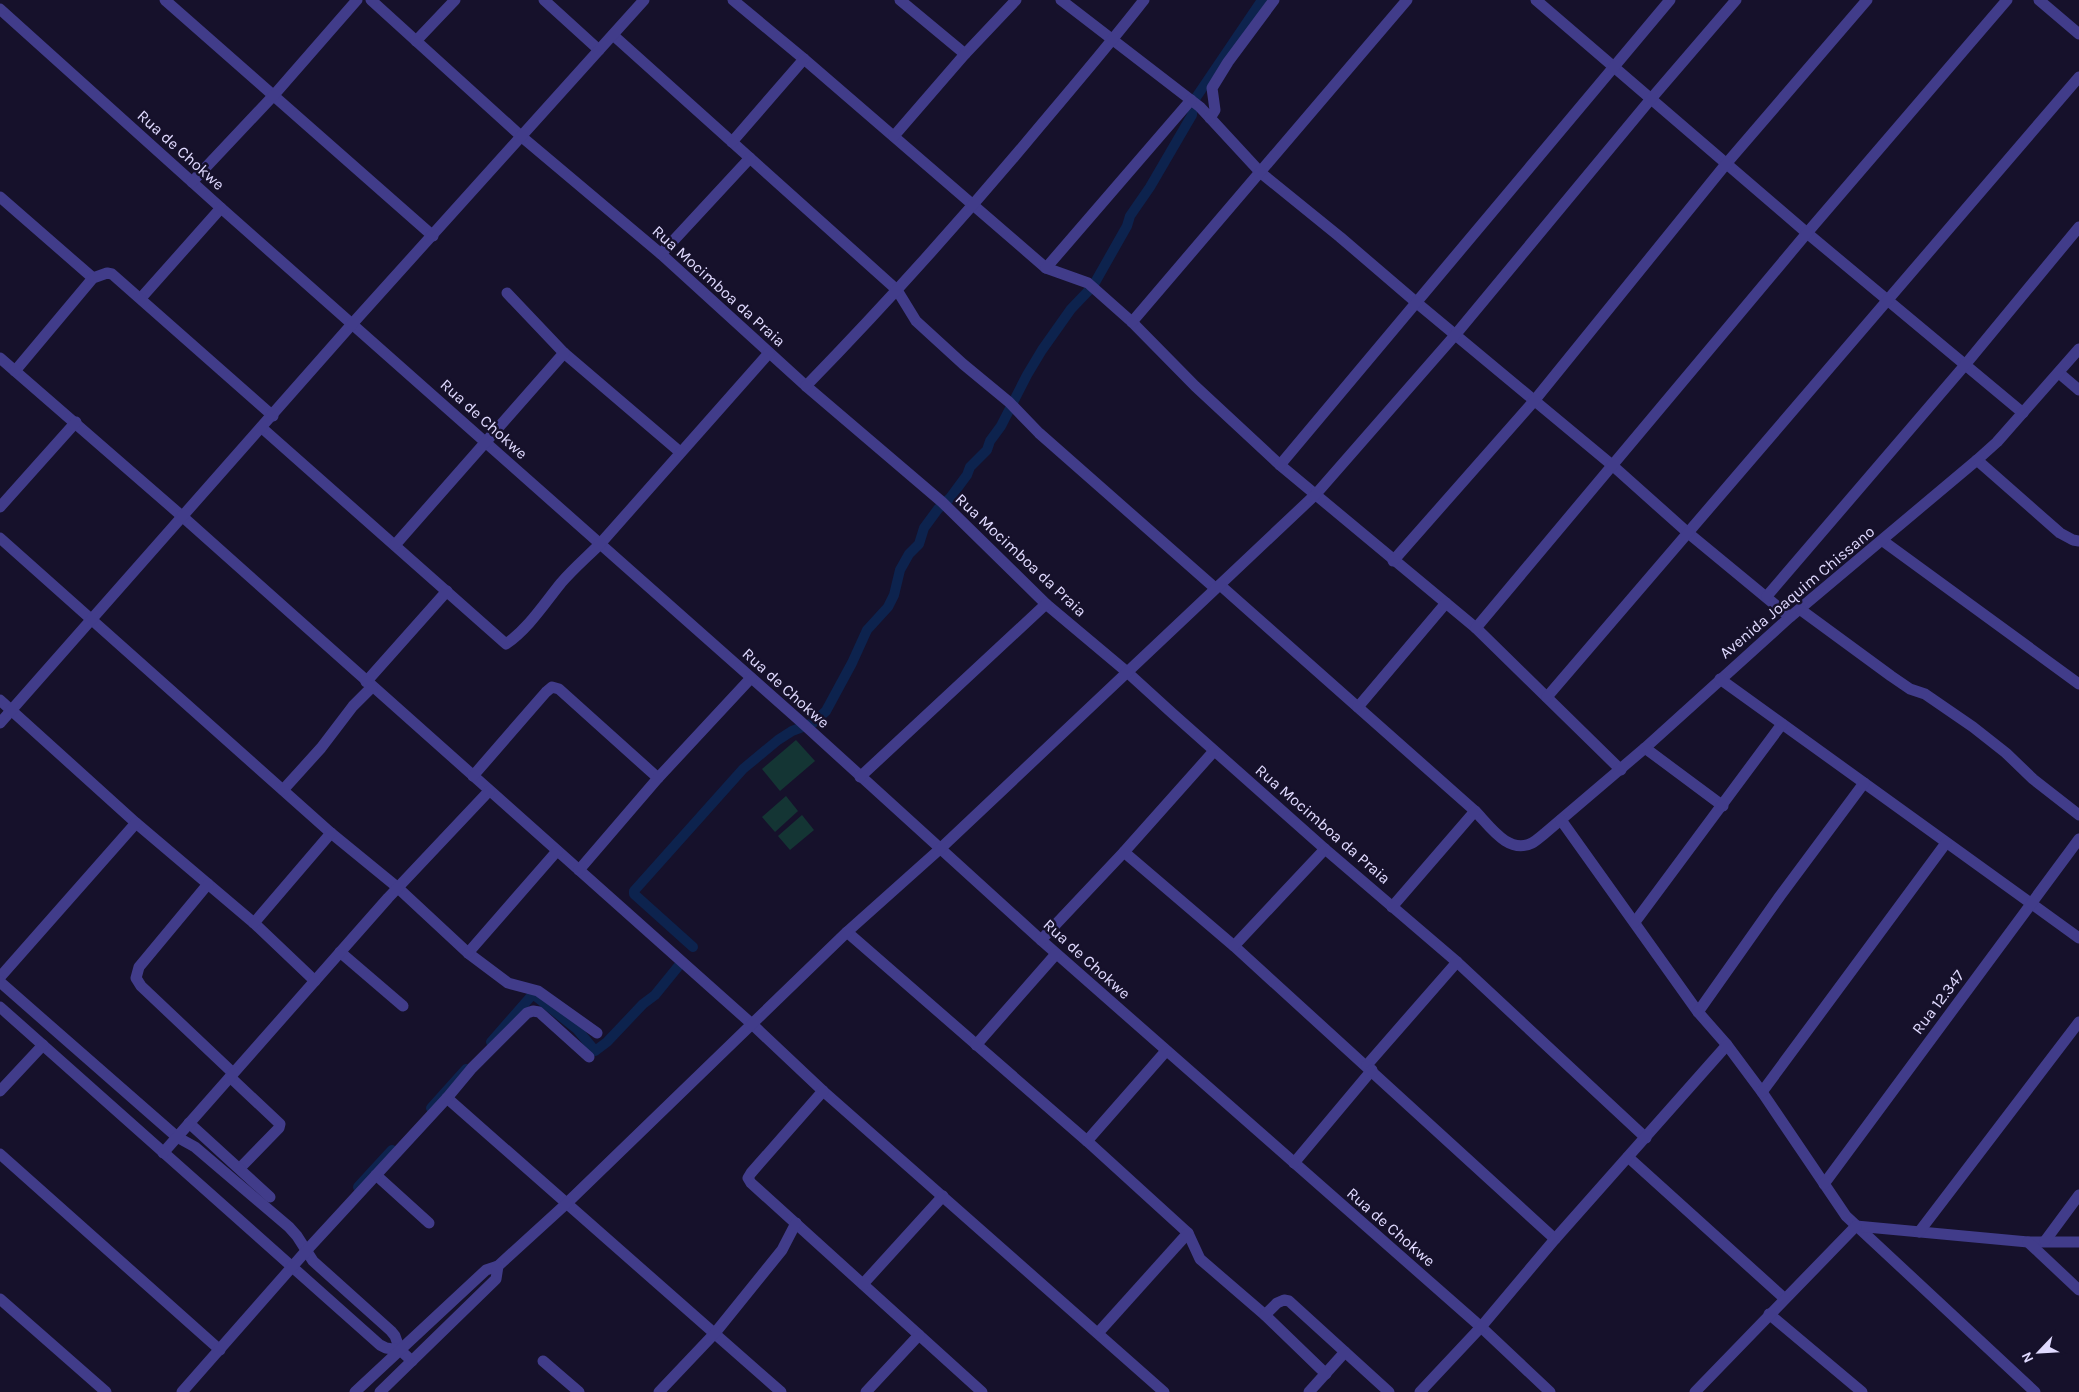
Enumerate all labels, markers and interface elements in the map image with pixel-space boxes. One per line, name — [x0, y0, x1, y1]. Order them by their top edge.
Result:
street label: Rua de Chokwe — [134, 106, 228, 194]
street label: Rua Mocimboa da Praia — [649, 221, 789, 351]
street label: Rua de Chokwe — [437, 375, 531, 463]
street label: Rua Mocimboa da Praia — [952, 489, 1090, 621]
street label: Avenida Joaquim Chissano — [1716, 522, 1878, 662]
street label: Rua de Chokwe — [739, 644, 833, 732]
street label: Rua Mocimboa da Praia — [1252, 760, 1394, 888]
street label: Rua de Chokwe — [1040, 915, 1134, 1003]
street label: Rua 12.347 — [1908, 966, 1969, 1038]
street label: Rua de Chokwe — [1343, 1184, 1439, 1270]
north arrow — [2014, 1327, 2064, 1377]
text: N — [2018, 1349, 2037, 1365]

